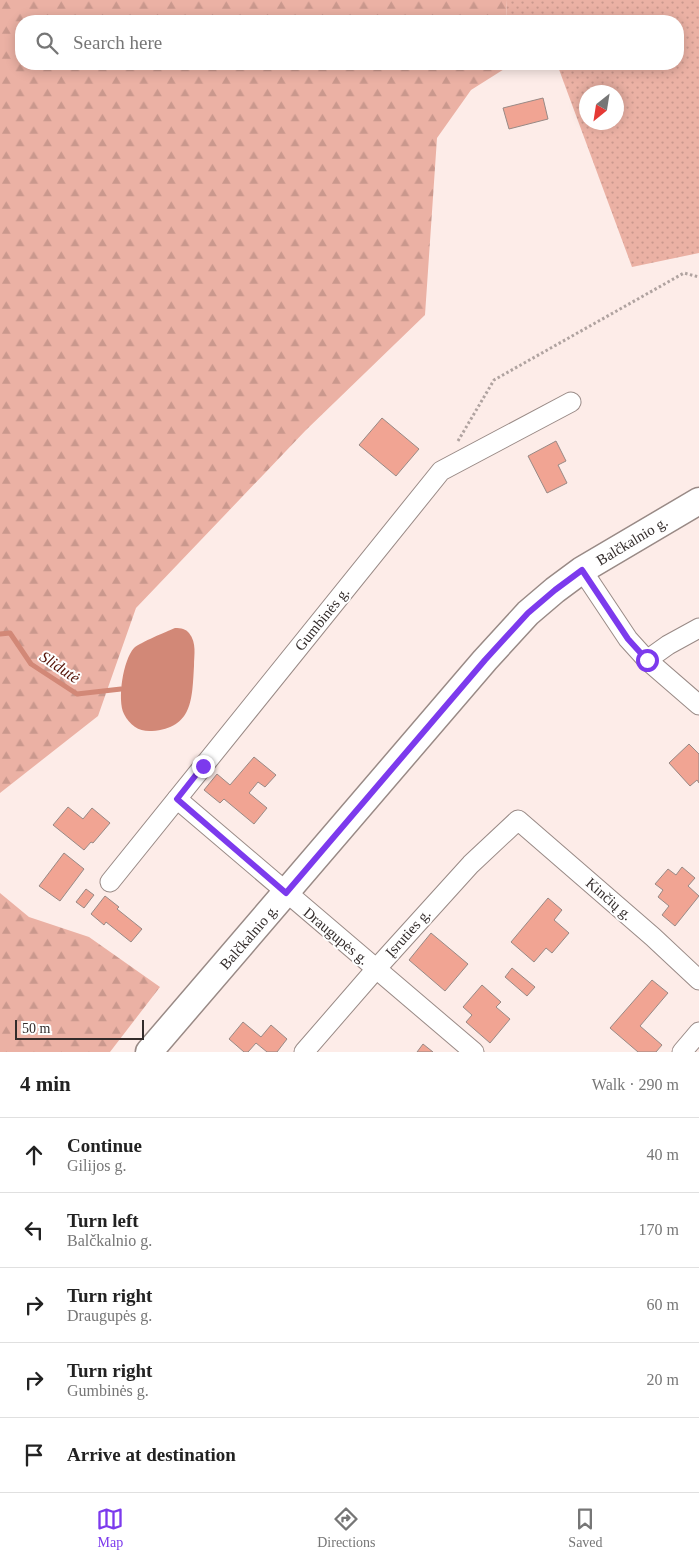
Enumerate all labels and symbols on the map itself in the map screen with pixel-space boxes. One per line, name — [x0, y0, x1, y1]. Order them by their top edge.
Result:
north arrow — [579, 85, 624, 130]
street label: Balčkalnio g. — [594, 514, 670, 568]
street label: Gumbinės g. — [292, 584, 352, 654]
water label: Slidutė — [37, 648, 83, 686]
route start — [636, 649, 659, 672]
route end — [192, 755, 215, 778]
street label: Kinčių g. — [583, 875, 635, 923]
street label: Balčkalnio g. — [217, 902, 281, 972]
street label: Draugupės g. — [300, 904, 372, 968]
street label: Įsruties g. — [382, 906, 434, 960]
scale bar — [15, 1017, 144, 1040]

